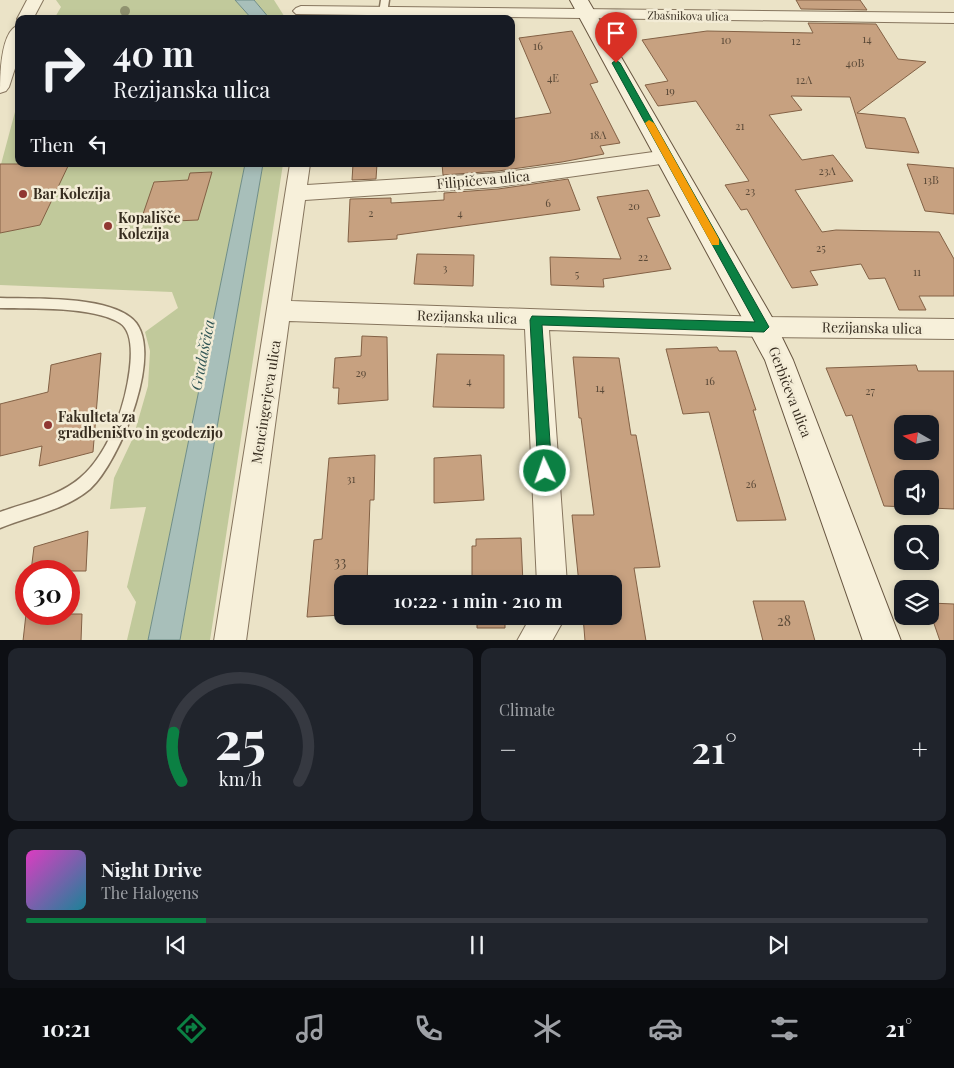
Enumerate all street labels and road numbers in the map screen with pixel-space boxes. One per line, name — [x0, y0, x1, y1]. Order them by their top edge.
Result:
street label: Zbašnikova ulica — [647, 7, 729, 24]
street label: Filipičeva ulica — [436, 166, 530, 193]
street label: Rezijanska ulica — [417, 305, 517, 328]
street label: Rezijanska ulica — [822, 317, 922, 338]
street label: Mencingerjeva ulica — [246, 339, 285, 465]
street label: Gerbičeva ulica — [764, 344, 817, 440]

